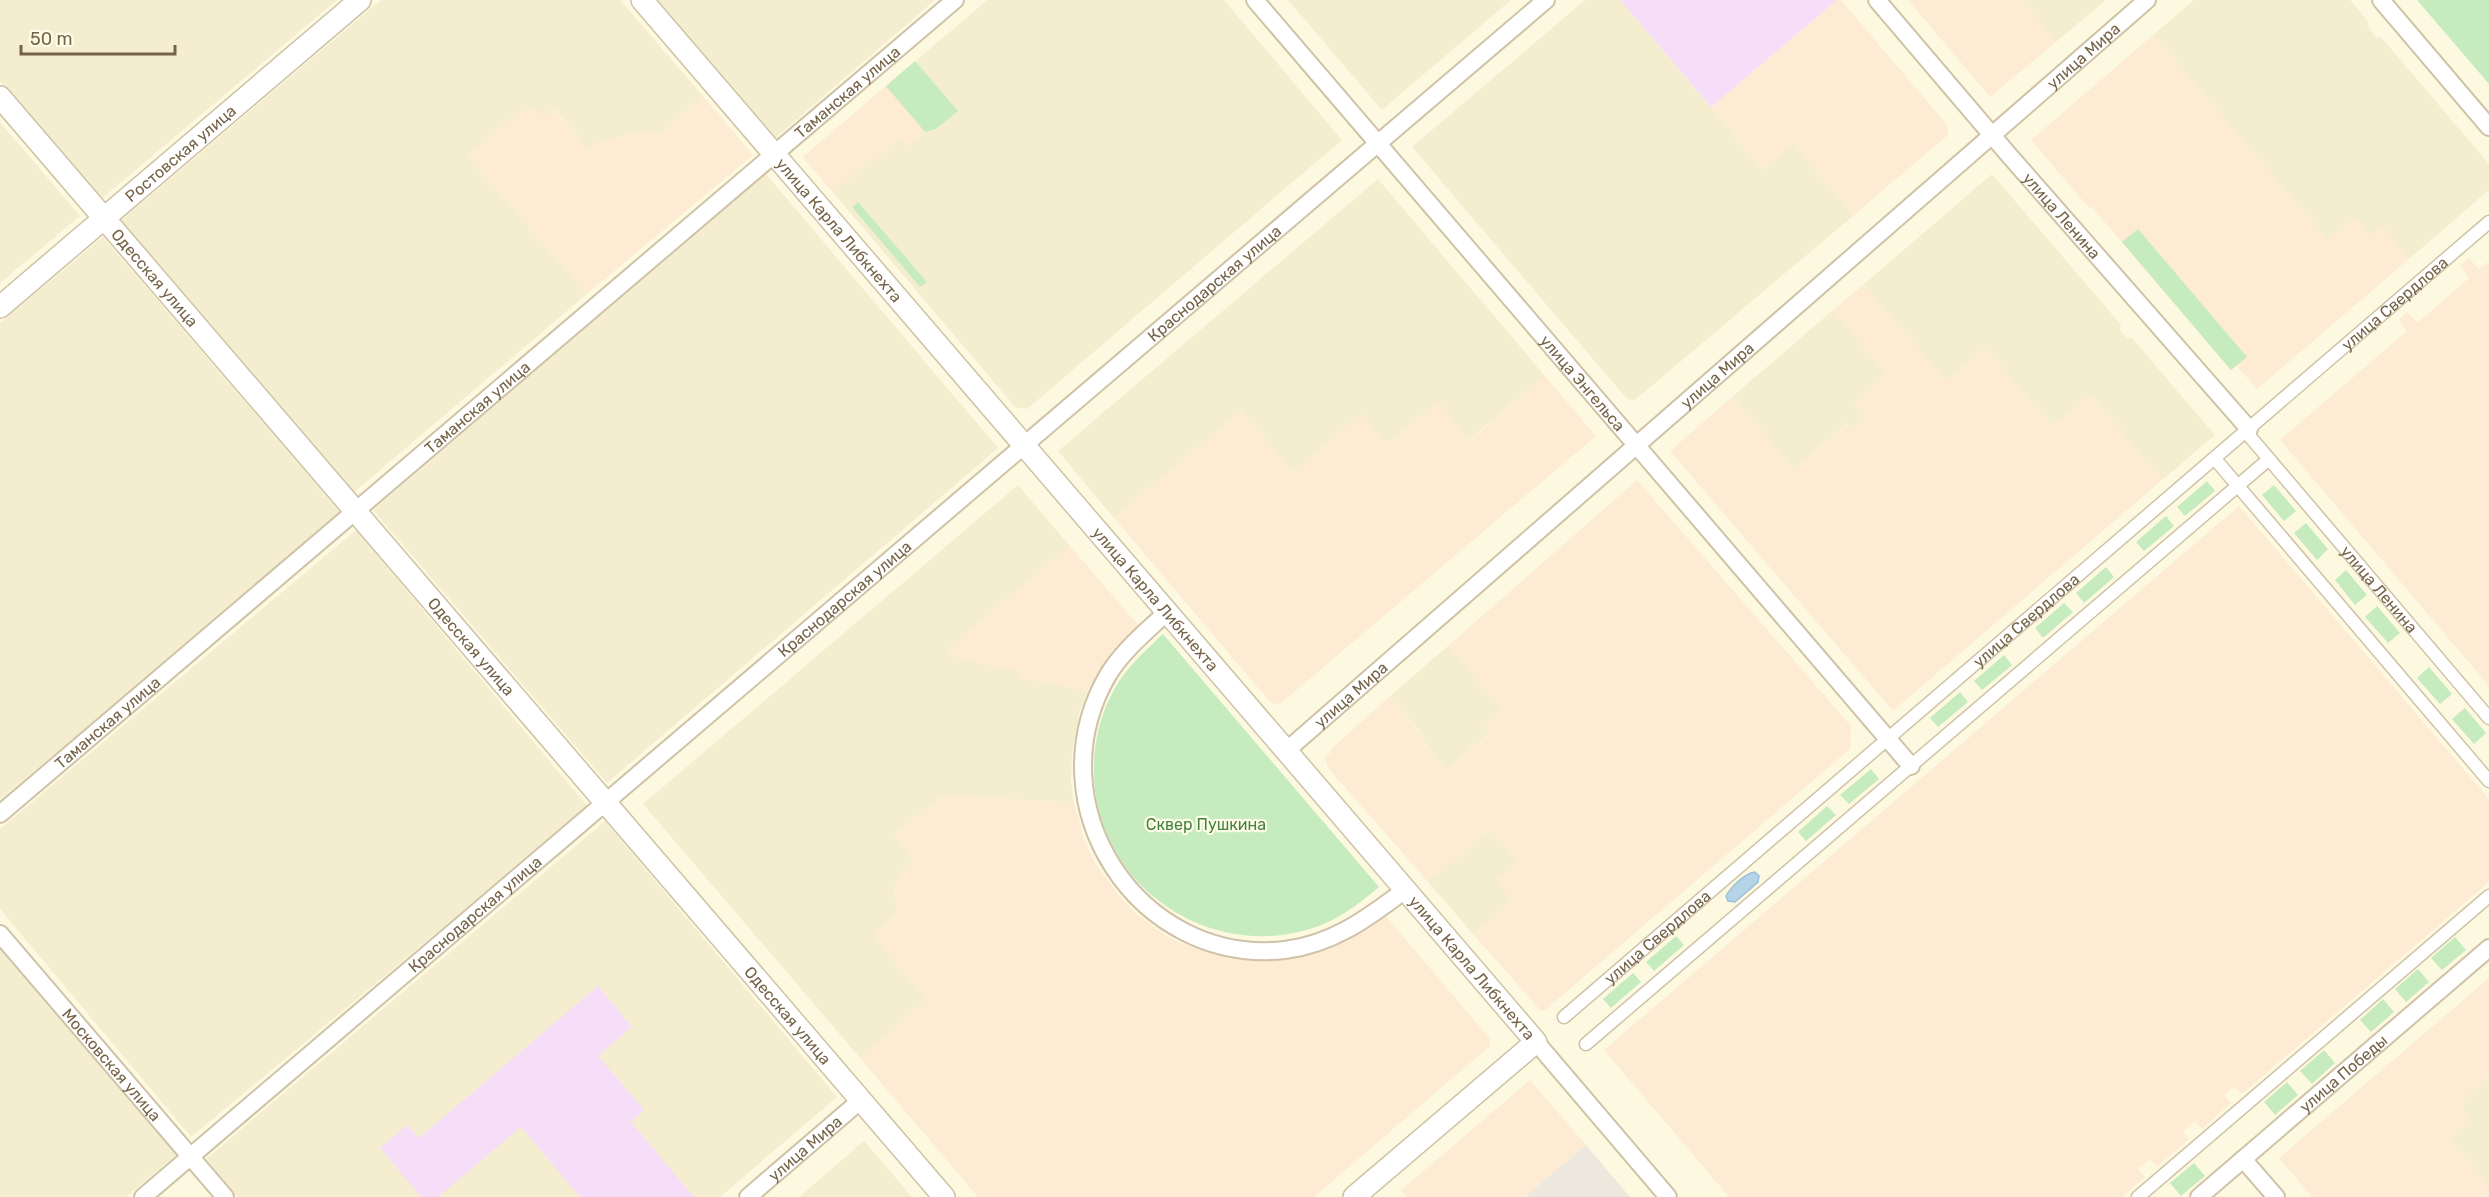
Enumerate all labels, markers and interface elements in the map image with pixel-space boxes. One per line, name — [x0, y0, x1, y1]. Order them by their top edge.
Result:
scale bar — [21, 18, 176, 56]
street label: улица Мира — [2043, 19, 2124, 93]
text: 50 m — [30, 28, 73, 50]
street label: Таманская улица — [790, 42, 904, 142]
street label: Ростовская улица — [121, 101, 240, 206]
street label: улица Карла Либкнехта — [772, 154, 906, 306]
street label: улица Ленина — [2019, 169, 2105, 263]
street label: Краснодарская улица — [1144, 221, 1285, 345]
street label: Одесская улица — [108, 225, 202, 331]
street label: улица Свердлова — [2337, 252, 2451, 354]
street label: улица Энгельса — [1536, 331, 1629, 435]
street label: улица Мира — [1677, 338, 1758, 412]
street label: Таманская улица — [421, 357, 534, 458]
street label: улица Карла Либкнехта — [1089, 523, 1223, 675]
street label: Краснодарская улица — [774, 536, 915, 661]
street label: улица Ленина — [2337, 542, 2422, 636]
street label: улица Свердлова — [1969, 569, 2083, 671]
street label: Одесская улица — [424, 593, 519, 699]
street label: улица Мира — [1310, 657, 1391, 731]
street label: Таманская улица — [51, 672, 164, 773]
park label: Сквер Пушкина — [1146, 815, 1266, 834]
street label: Краснодарская улица — [404, 852, 545, 976]
street label: улица Свердлова — [1600, 886, 1714, 988]
street label: улица Карла Либкнехта — [1405, 892, 1539, 1044]
street label: Одесская улица — [741, 962, 835, 1068]
street label: Московская улица — [58, 1005, 165, 1125]
street label: улица Победы — [2295, 1030, 2391, 1116]
street label: улица Мира — [764, 1111, 846, 1185]

